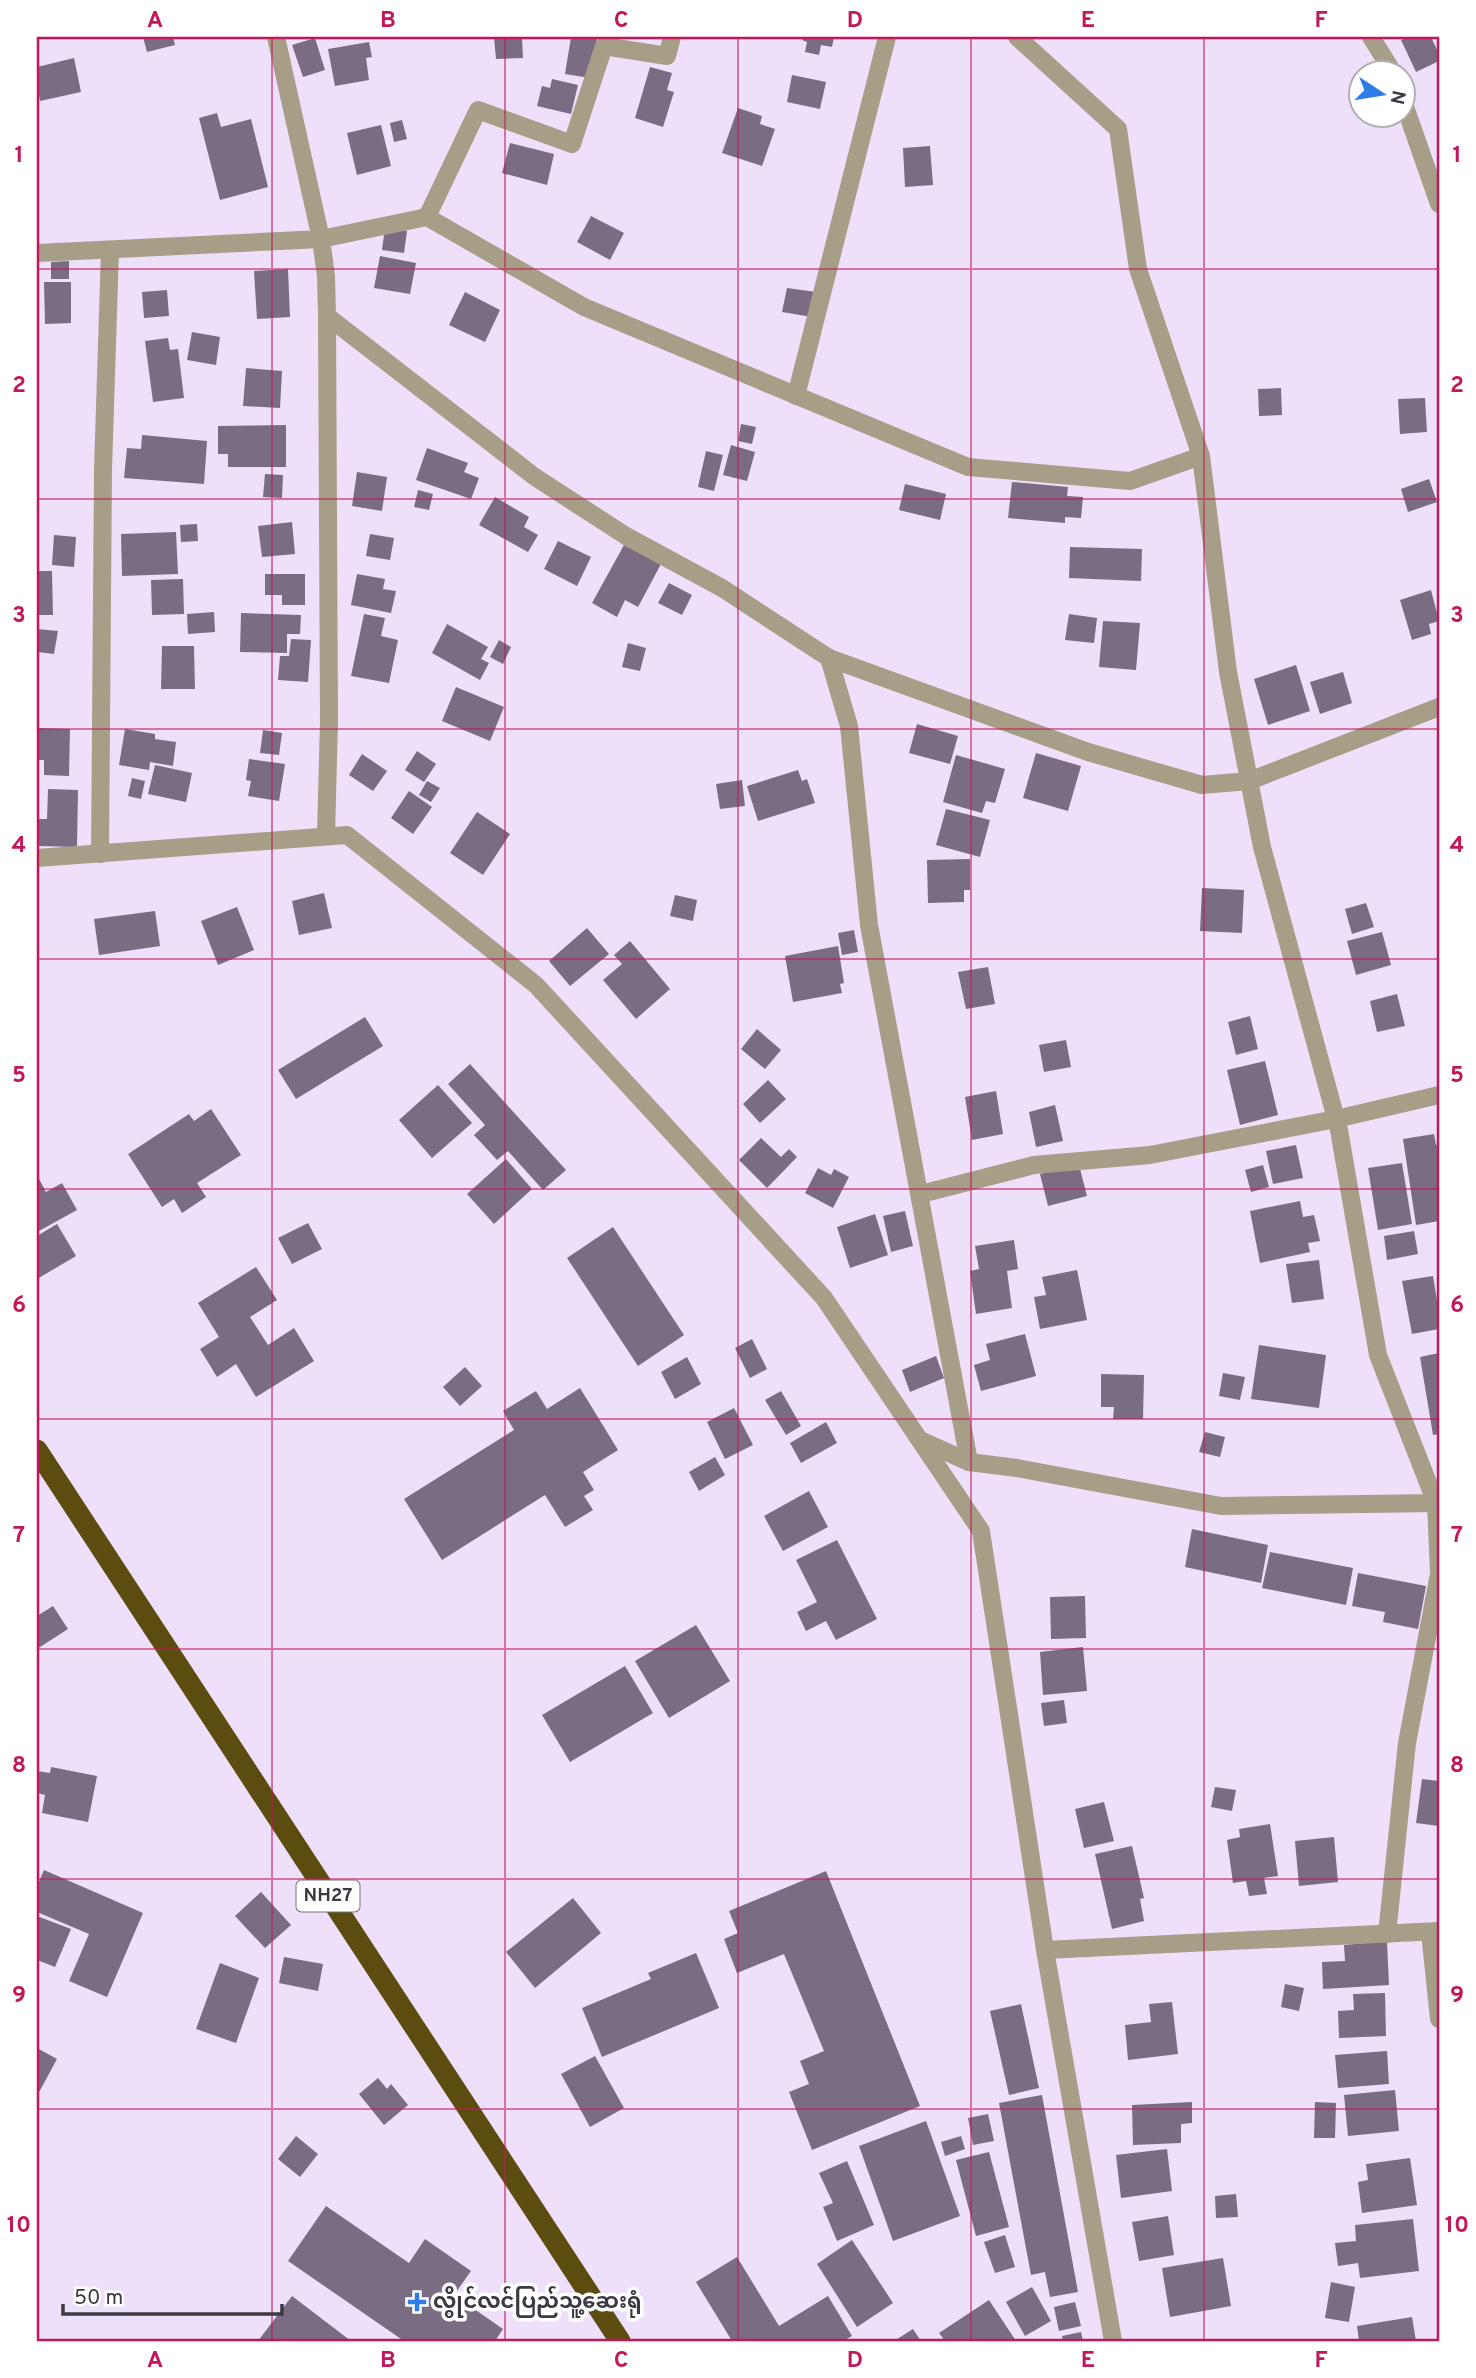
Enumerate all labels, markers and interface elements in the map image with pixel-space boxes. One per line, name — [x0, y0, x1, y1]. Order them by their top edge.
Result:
text: A — [147, 7, 163, 36]
text: B — [380, 7, 396, 36]
text: C — [614, 7, 628, 36]
text: D — [847, 7, 863, 36]
text: E — [1081, 7, 1095, 36]
text: F — [1314, 7, 1328, 36]
north arrow — [1346, 60, 1416, 130]
text: N — [1384, 88, 1410, 106]
text: 1 — [14, 142, 24, 171]
text: 1 — [1452, 142, 1462, 171]
text: 2 — [12, 372, 26, 401]
text: 2 — [1450, 372, 1464, 401]
text: 3 — [12, 602, 26, 631]
text: 3 — [1450, 602, 1464, 631]
text: 4 — [12, 832, 26, 861]
text: 4 — [1450, 832, 1464, 861]
text: 5 — [12, 1062, 26, 1091]
text: 5 — [1450, 1062, 1464, 1091]
text: 6 — [12, 1292, 26, 1321]
text: 6 — [1450, 1292, 1464, 1321]
text: 7 — [13, 1522, 25, 1551]
text: 7 — [1451, 1522, 1463, 1551]
text: 8 — [12, 1752, 26, 1781]
text: 8 — [1450, 1752, 1464, 1781]
road number: NH27 — [296, 1880, 360, 1912]
text: 9 — [12, 1982, 26, 2011]
text: 9 — [1450, 1982, 1464, 2011]
text: 10 — [7, 2212, 31, 2241]
text: 10 — [1445, 2212, 1469, 2241]
scale bar — [63, 2273, 282, 2317]
text: 50 m — [74, 2285, 123, 2312]
place label: လွိုင်လင်ပြည်သူ့ဆေးရုံ — [433, 2285, 642, 2318]
marker: လွိုင်လင်ပြည်သူ့ဆေးရုံ — [407, 2292, 427, 2312]
text: A — [147, 2347, 163, 2376]
text: B — [380, 2347, 396, 2376]
text: C — [614, 2347, 628, 2376]
text: D — [847, 2347, 863, 2376]
text: E — [1081, 2347, 1095, 2376]
text: F — [1314, 2347, 1328, 2376]

